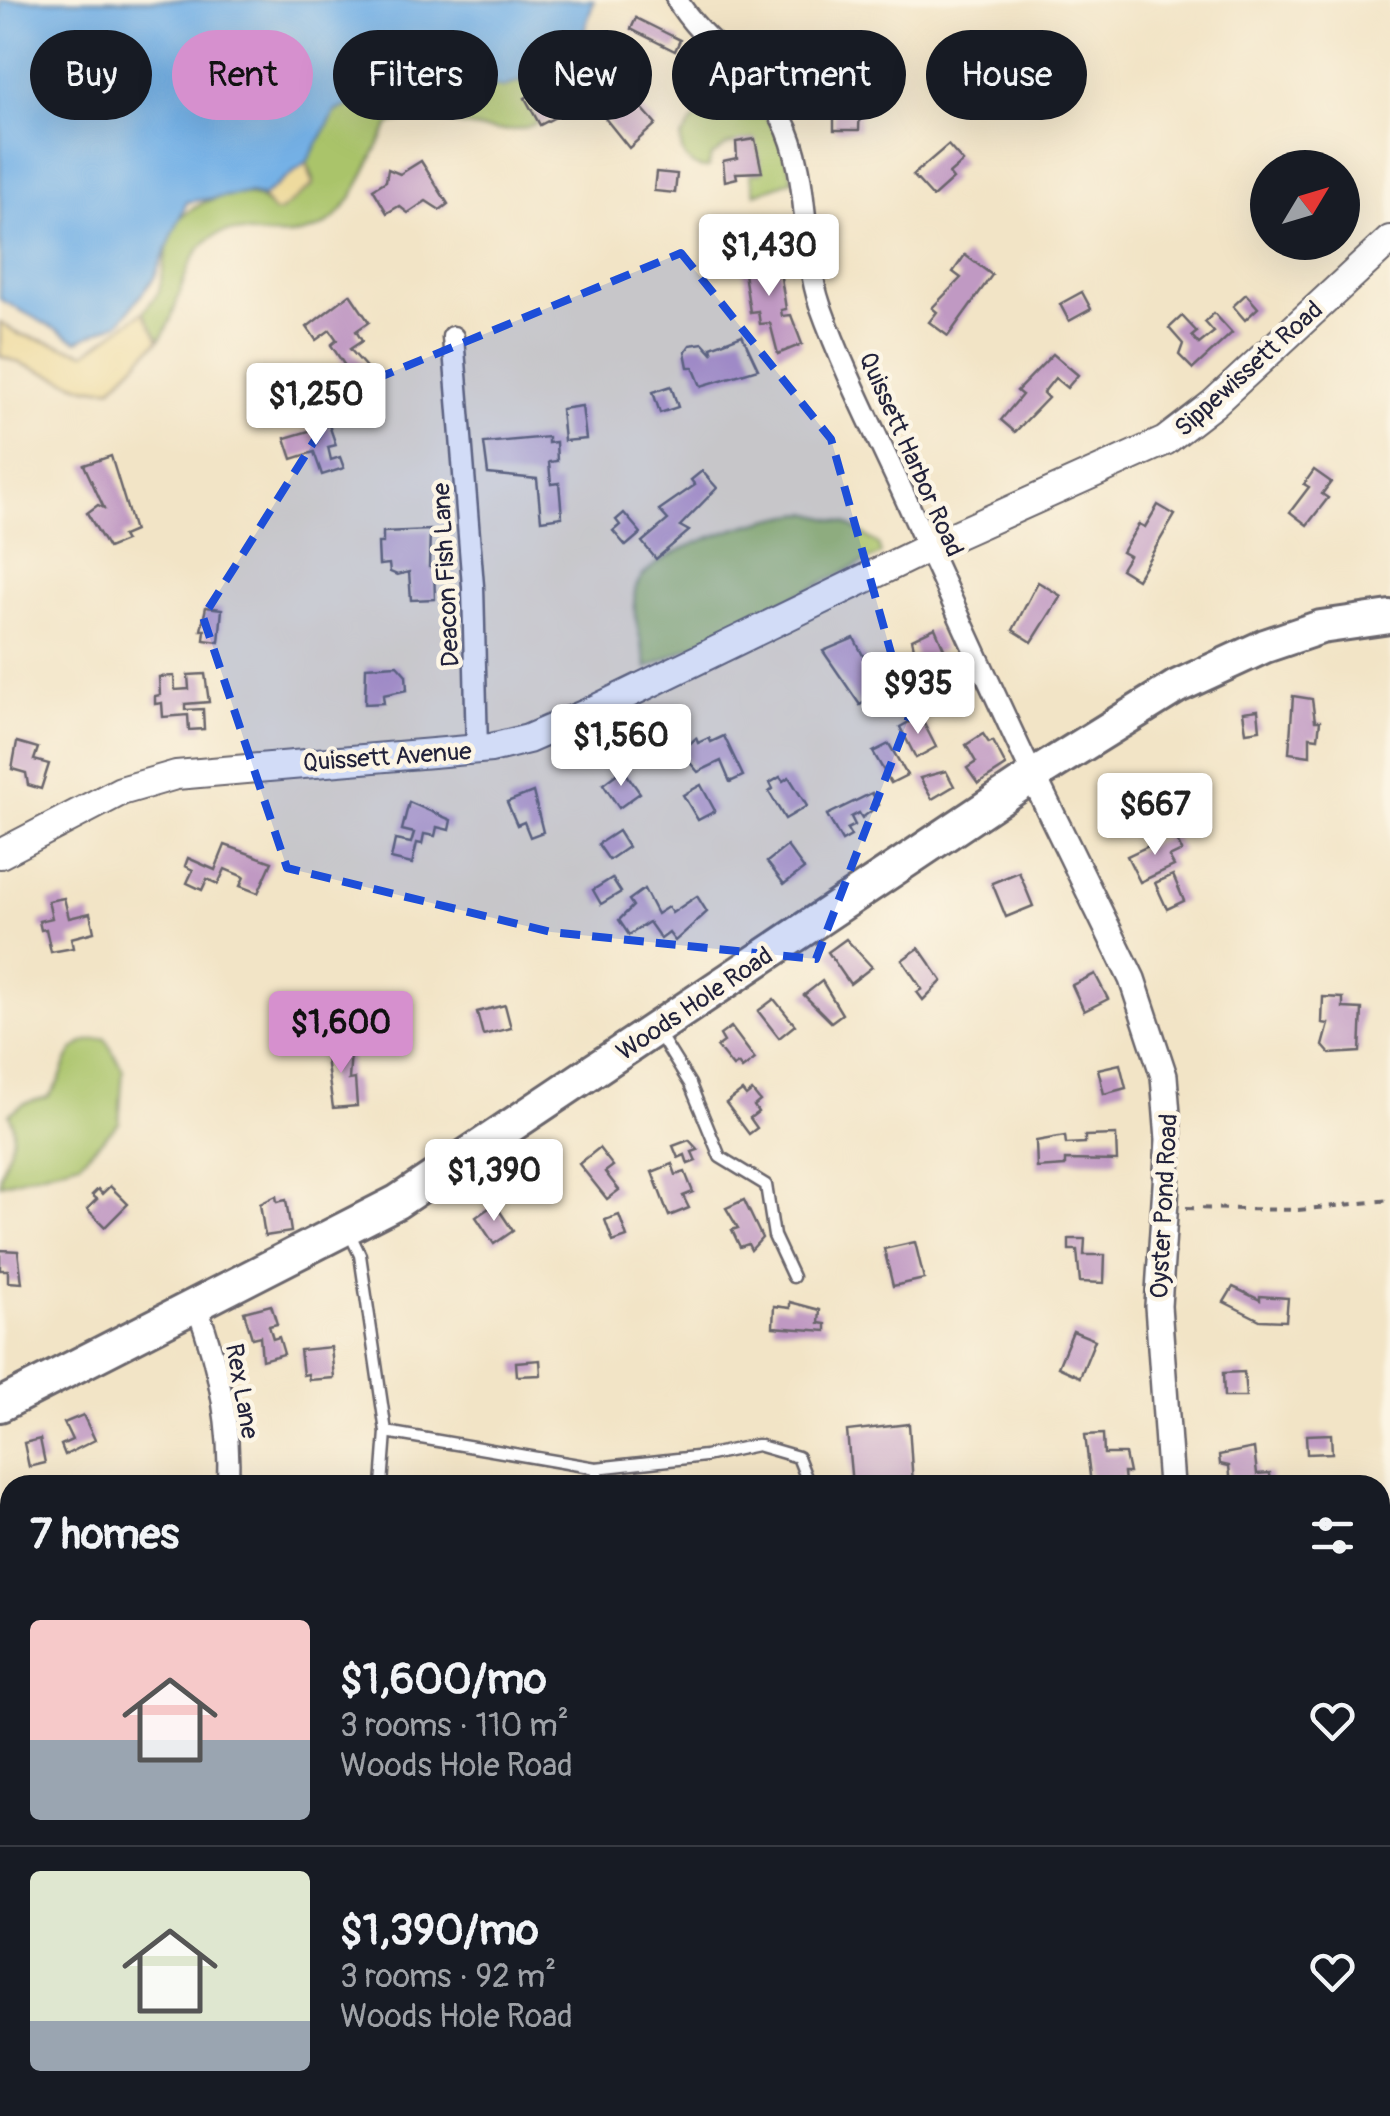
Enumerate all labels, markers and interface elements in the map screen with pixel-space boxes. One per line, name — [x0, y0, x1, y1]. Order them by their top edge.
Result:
chip: Buy — [30, 30, 152, 120]
chip: Rent — [172, 30, 313, 120]
chip: Filters — [333, 30, 498, 120]
chip: New — [518, 30, 652, 120]
chip: Apartment — [672, 30, 906, 120]
chip: House — [926, 30, 1087, 120]
north arrow — [1250, 150, 1360, 260]
map controls — [1250, 150, 1360, 260]
pin: $1,430 — [688, 214, 850, 299]
text: $1,430 — [721, 226, 817, 266]
street label: Sippewissett Road — [1169, 295, 1329, 444]
street label: Quissett Harbor Road — [852, 347, 970, 562]
pin: $1,250 — [235, 363, 397, 448]
text: $1,250 — [268, 375, 364, 415]
street label: Deacon Fish Lane — [426, 481, 467, 668]
pin: $935 — [859, 652, 977, 737]
text: $935 — [883, 664, 953, 704]
pin: $1,560 — [540, 704, 702, 789]
text: $1,560 — [573, 716, 669, 756]
street label: Quissett Avenue — [302, 736, 473, 779]
pin: $667 — [1096, 773, 1214, 858]
text: $667 — [1119, 785, 1191, 825]
street label: Woods Hole Road — [611, 941, 779, 1068]
pin: $1,600 — [260, 991, 422, 1076]
text: $1,600 — [291, 1003, 391, 1043]
street label: Oyster Pond Road — [1144, 1113, 1185, 1299]
pin: $1,390 — [413, 1139, 575, 1224]
text: $1,390 — [447, 1151, 541, 1191]
street label: Rex Lane — [218, 1341, 265, 1442]
icon: filters — [1305, 1508, 1360, 1563]
text: 7 homes — [30, 1509, 179, 1561]
text: $1,600/mo — [340, 1654, 547, 1706]
icon: home — [110, 1660, 230, 1780]
icon: heart — [1305, 1693, 1360, 1748]
text: 3 rooms · 110 m² — [340, 1706, 569, 1746]
text: Woods Hole Road — [340, 1746, 573, 1786]
text: $1,390/mo — [340, 1905, 539, 1957]
icon: home — [110, 1911, 230, 2031]
icon: heart — [1305, 1944, 1360, 1999]
text: 3 rooms · 92 m² — [340, 1957, 556, 1997]
text: Woods Hole Road — [340, 1997, 573, 2037]

